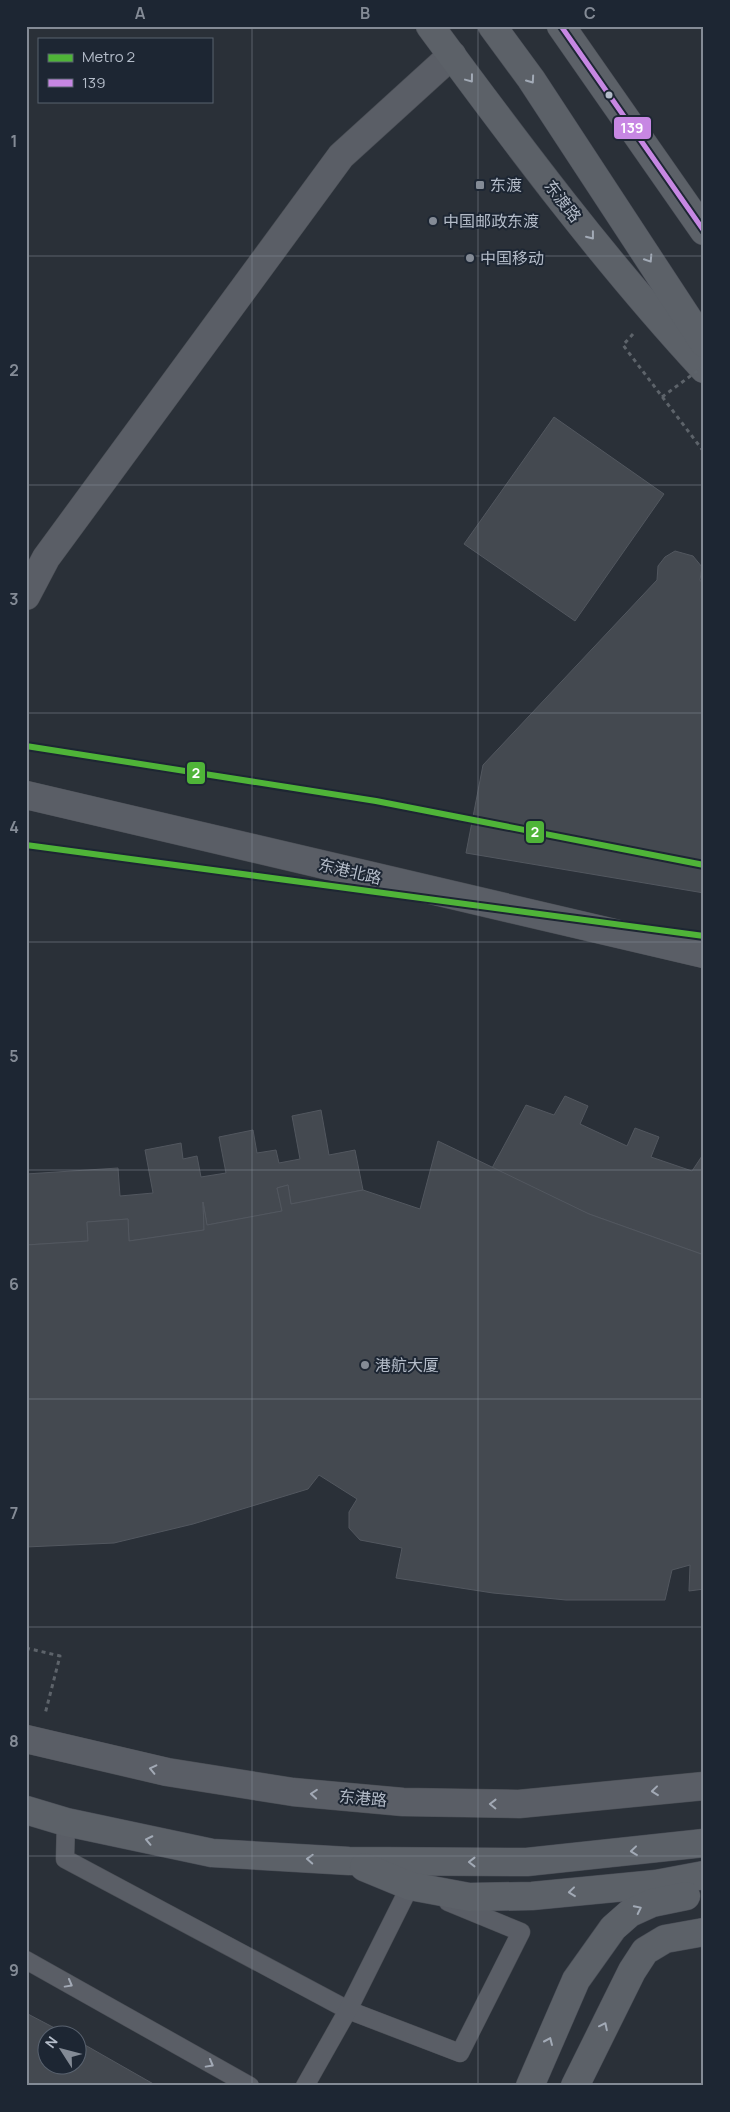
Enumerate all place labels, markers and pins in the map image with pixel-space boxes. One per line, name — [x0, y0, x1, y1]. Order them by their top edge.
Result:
unlabelled marker — [604, 90, 614, 100]
place label: 东渡 — [490, 174, 522, 196]
marker: 东渡 — [474, 179, 486, 191]
place label: 中国邮政东渡 — [443, 210, 539, 232]
marker: 中国邮政东渡 — [427, 215, 439, 227]
place label: 中国移动 — [480, 247, 544, 269]
marker: 中国移动 — [464, 252, 476, 264]
place label: 港航大厦 — [375, 1354, 439, 1376]
marker: 港航大厦 — [359, 1359, 371, 1371]

